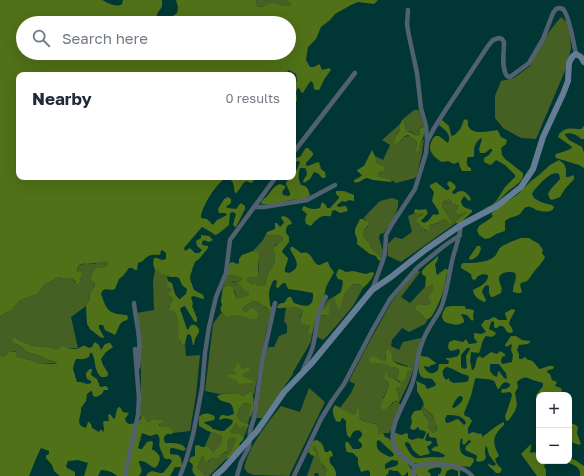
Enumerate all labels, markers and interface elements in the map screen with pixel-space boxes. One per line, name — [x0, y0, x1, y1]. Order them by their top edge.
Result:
search box — [16, 16, 296, 60]
icon: search — [30, 27, 52, 49]
text: Search here — [62, 29, 148, 47]
text: Nearby — [32, 88, 92, 109]
text: 0 results — [225, 90, 280, 106]
map controls — [536, 392, 572, 464]
button: + — [536, 392, 572, 428]
button: − — [536, 428, 572, 464]

